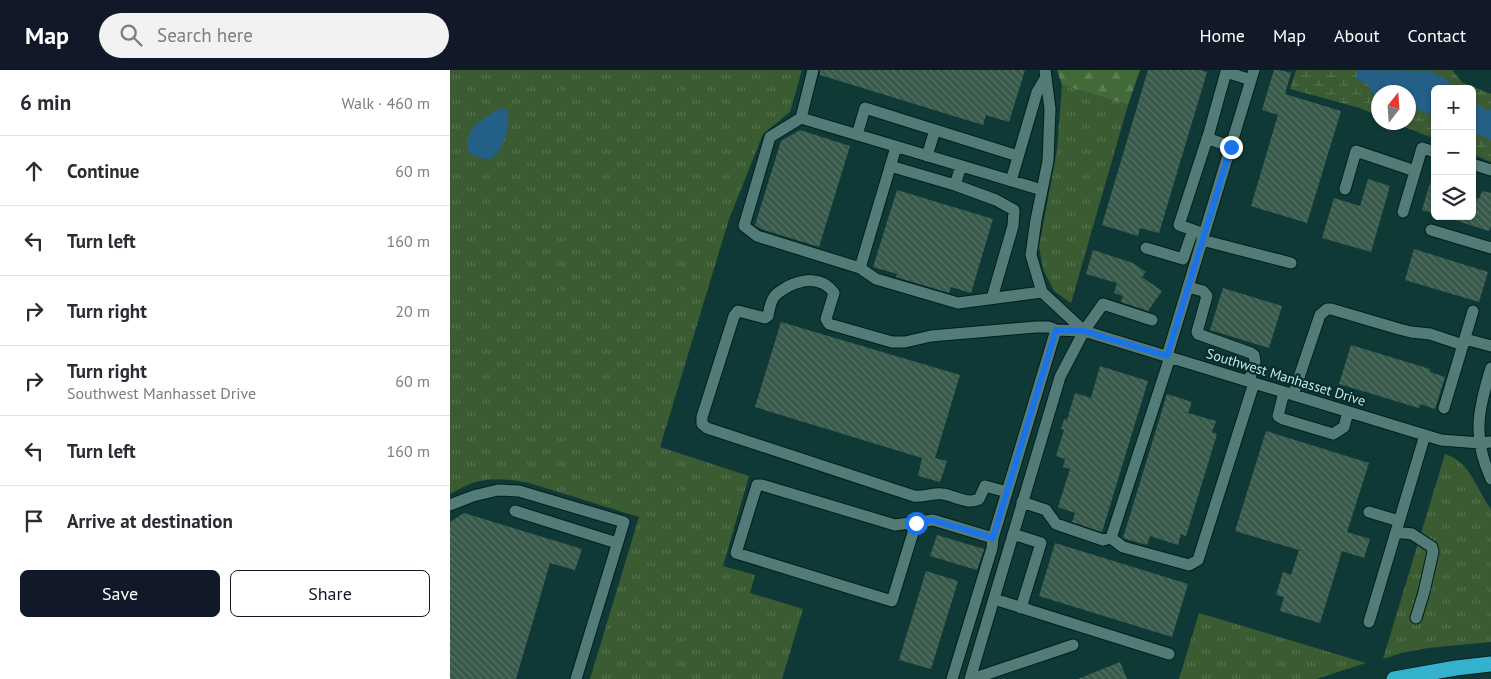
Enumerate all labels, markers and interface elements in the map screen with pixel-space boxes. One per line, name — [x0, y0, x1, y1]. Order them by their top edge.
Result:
search box — [99, 13, 449, 58]
text: Map — [25, 20, 69, 51]
icon: search — [117, 21, 145, 49]
text: Search here — [157, 23, 253, 47]
text: Home — [1199, 24, 1245, 47]
text: Map — [1273, 24, 1306, 47]
text: About — [1334, 24, 1380, 47]
text: Contact — [1408, 24, 1466, 47]
north arrow — [1371, 85, 1416, 130]
map controls — [1431, 85, 1476, 220]
button: + — [1431, 85, 1476, 130]
text: 6 min — [20, 89, 71, 116]
text: Walk · 460 m — [341, 93, 430, 113]
button: − — [1431, 130, 1476, 175]
route end — [1220, 136, 1243, 159]
icon: ahead — [20, 157, 48, 185]
text: Continue — [67, 159, 139, 183]
text: 60 m — [395, 161, 430, 181]
button: layers — [1431, 175, 1476, 220]
icon: left — [20, 227, 48, 255]
text: Turn left — [67, 229, 136, 253]
text: 160 m — [387, 231, 430, 251]
icon: right — [20, 297, 48, 325]
text: Turn right — [67, 299, 147, 323]
text: 20 m — [395, 301, 430, 321]
street label: Southwest Manhasset Drive — [1204, 344, 1368, 410]
text: Turn right — [67, 359, 147, 383]
icon: right — [20, 367, 48, 395]
text: 60 m — [395, 371, 430, 391]
text: Southwest Manhasset Drive — [67, 383, 256, 403]
icon: left — [20, 437, 48, 465]
text: Turn left — [67, 439, 136, 463]
text: 160 m — [387, 441, 430, 461]
icon: arrive — [20, 507, 48, 535]
text: Arrive at destination — [67, 509, 233, 533]
route start — [905, 512, 928, 535]
button: Save — [20, 570, 220, 617]
button: Share — [230, 570, 430, 617]

